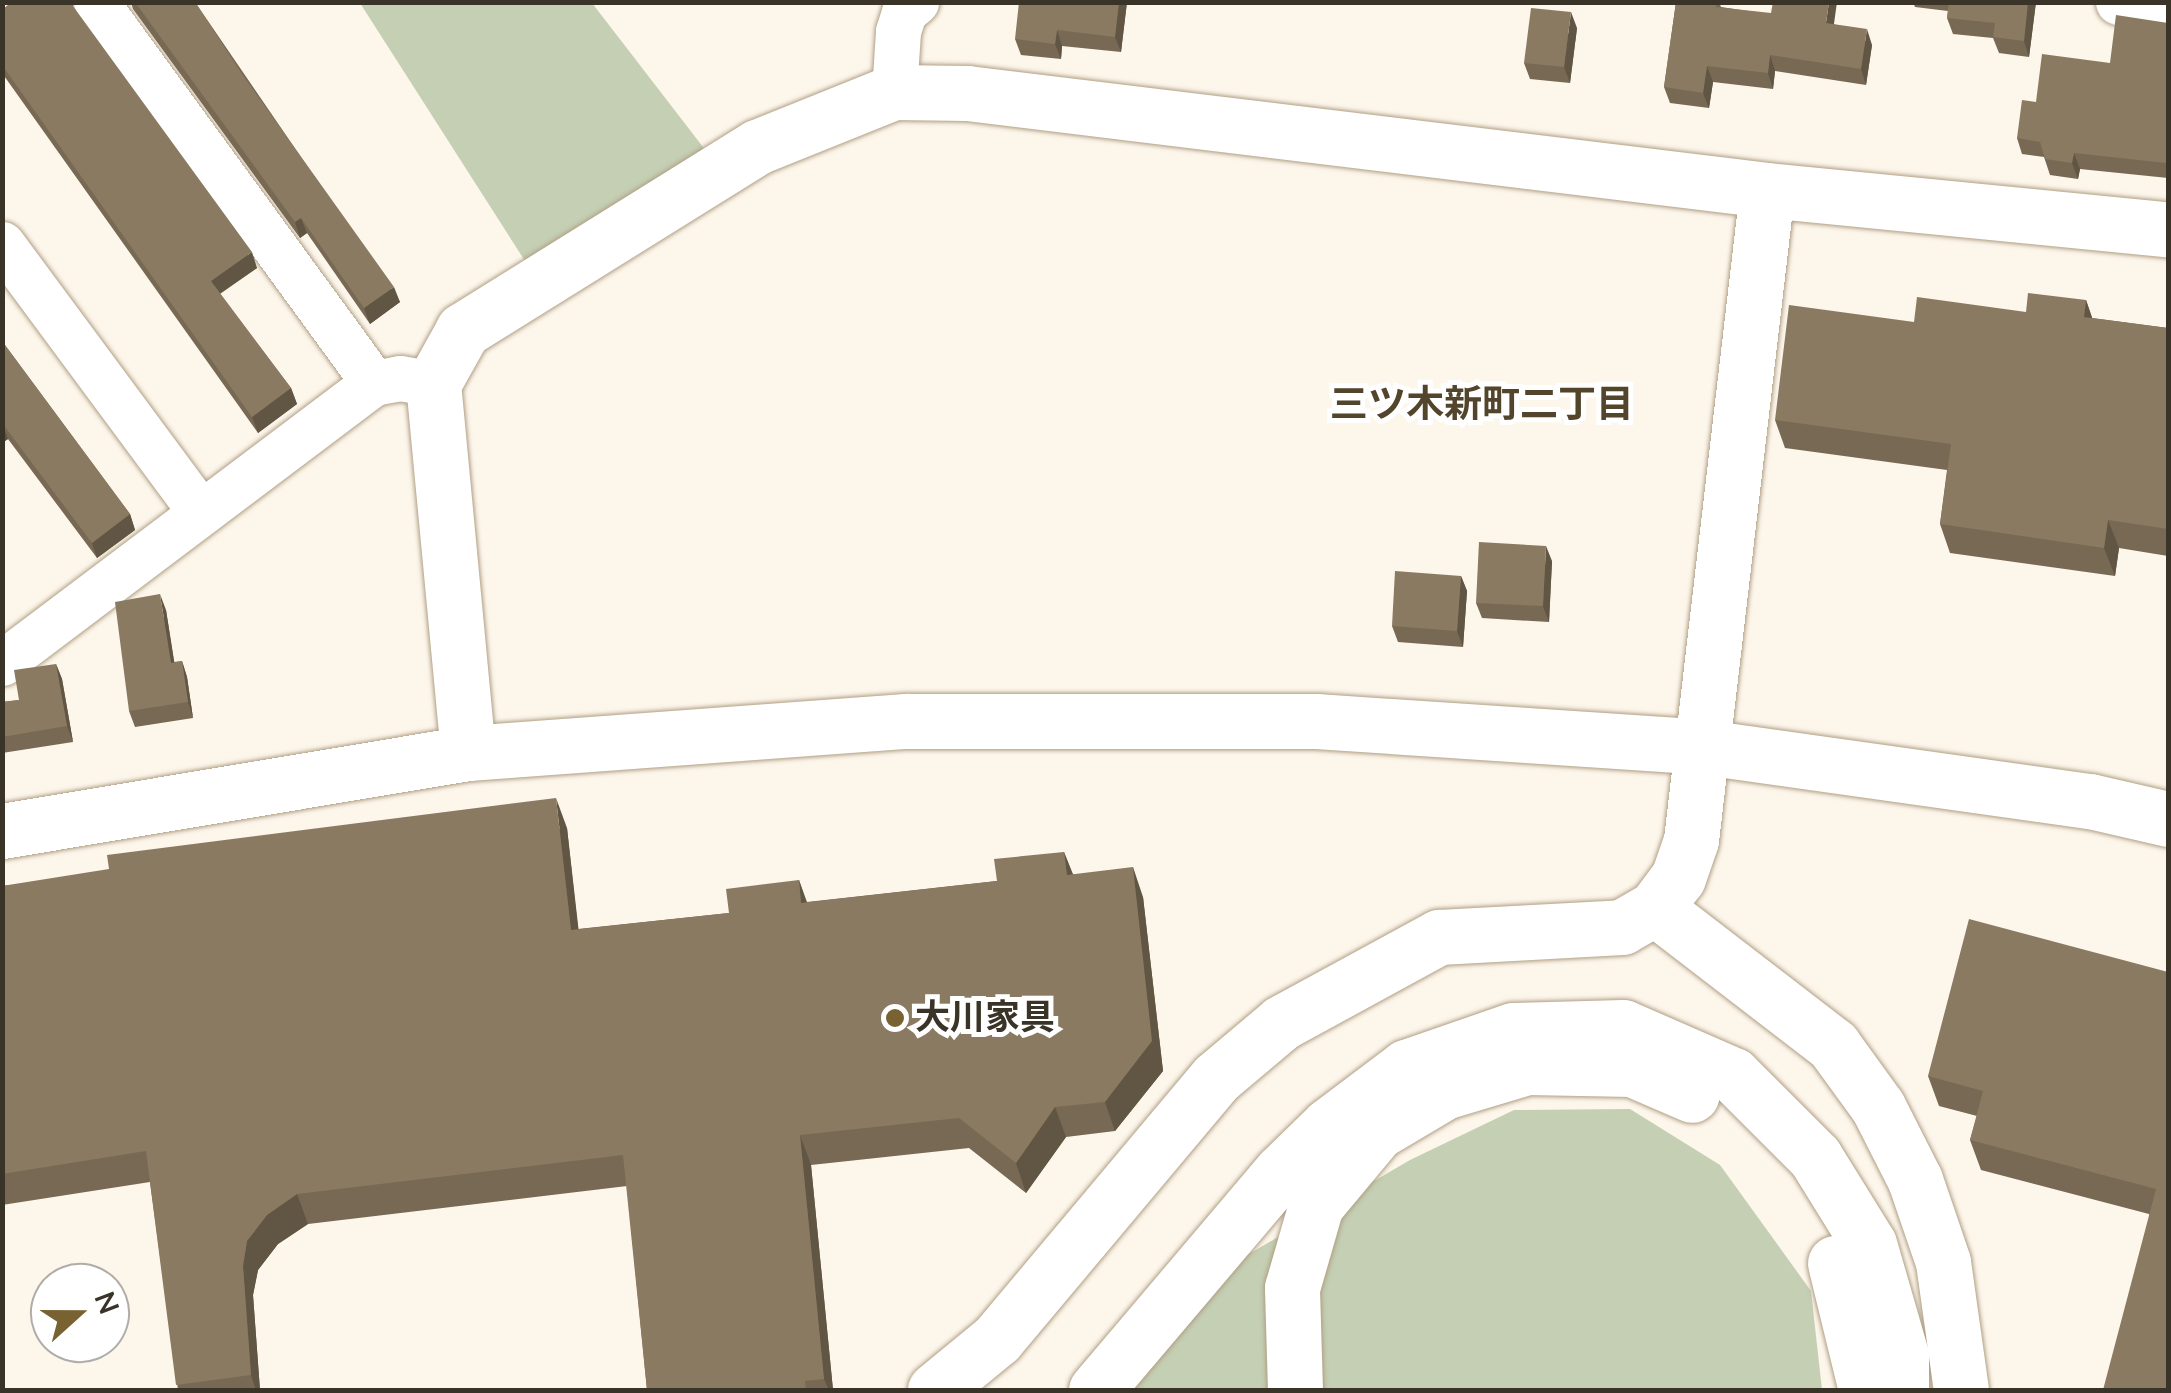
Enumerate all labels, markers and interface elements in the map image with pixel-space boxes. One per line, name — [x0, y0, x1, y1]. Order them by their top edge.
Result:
district label: 三ツ木新町二丁目 — [1330, 382, 1634, 428]
place label: 大川家具 — [915, 997, 1055, 1039]
marker: 大川家具 — [884, 1007, 906, 1029]
north arrow — [30, 1263, 130, 1363]
text: N — [85, 1286, 128, 1320]

